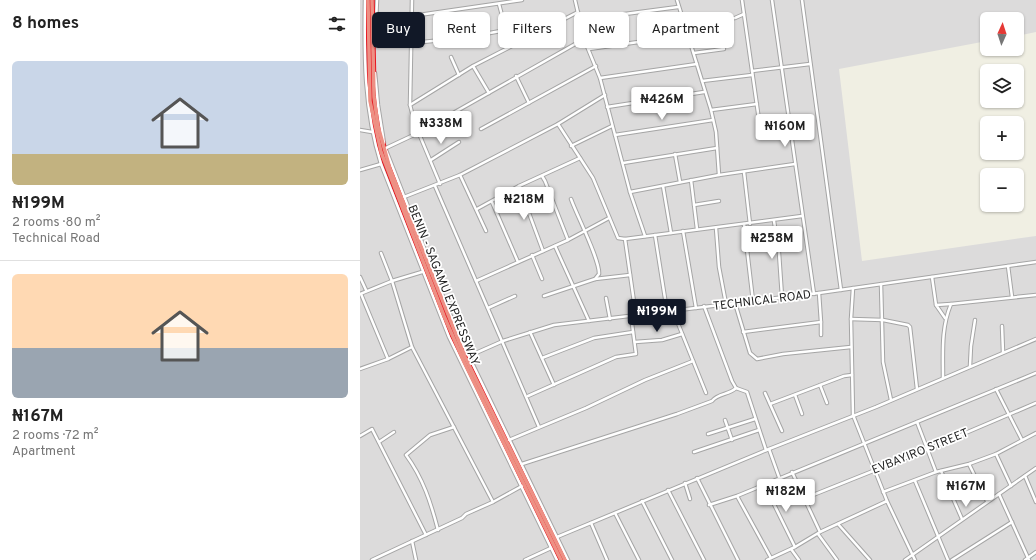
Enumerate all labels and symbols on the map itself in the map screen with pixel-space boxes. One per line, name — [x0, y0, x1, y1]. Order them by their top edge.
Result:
north arrow — [980, 12, 1024, 56]
pin: ₦426M — [634, 87, 690, 121]
pin: ₦338M — [413, 111, 469, 145]
pin: ₦160M — [757, 114, 813, 148]
pin: ₦218M — [496, 187, 552, 221]
street label: BENIN - SAGAMU EXPRESSWAY — [403, 203, 483, 368]
pin: ₦258M — [744, 226, 800, 260]
street label: TECHNICAL ROAD — [712, 287, 812, 315]
pin: ₦199M — [629, 299, 685, 333]
street label: EVBAYIRO STREET — [870, 425, 971, 479]
pin: ₦167M — [938, 474, 994, 508]
pin: ₦182M — [758, 479, 814, 513]

